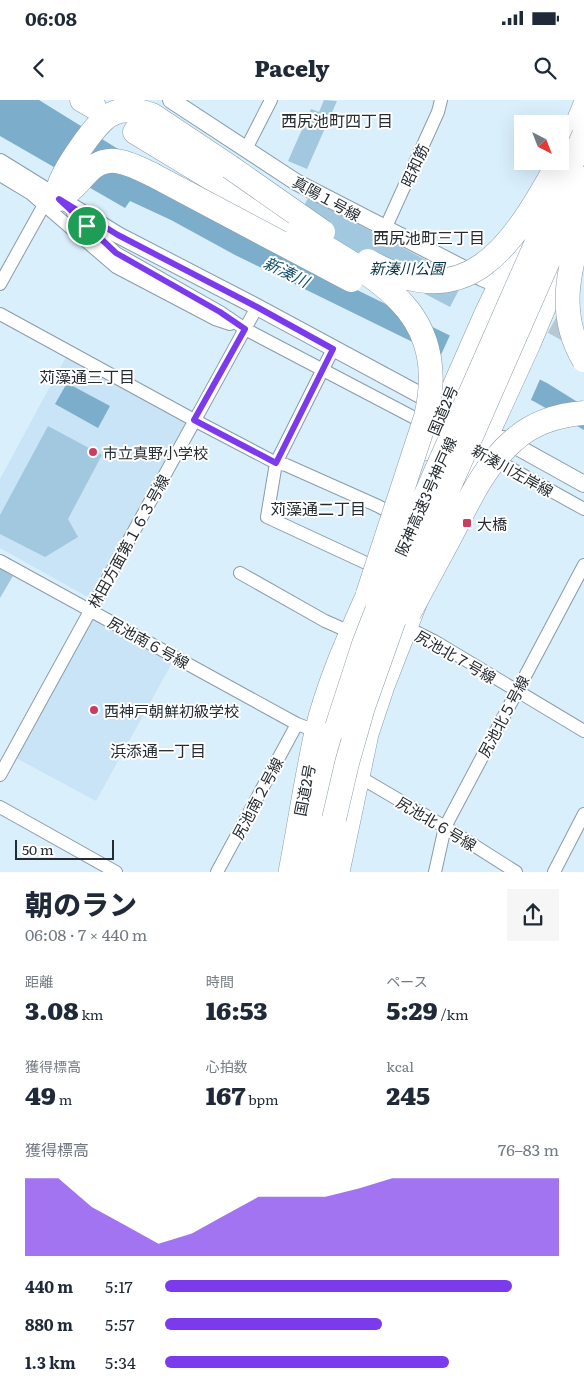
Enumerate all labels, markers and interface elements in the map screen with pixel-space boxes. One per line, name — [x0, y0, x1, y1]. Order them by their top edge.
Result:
text: 06:08 — [25, 4, 77, 32]
text: Pacely — [254, 51, 330, 84]
icon: back — [25, 54, 53, 82]
icon: search — [531, 54, 559, 82]
district label: 西尻池町四丁目 — [281, 108, 393, 132]
north arrow — [514, 115, 569, 170]
map controls — [514, 115, 569, 170]
street label: 昭和筋 — [394, 140, 434, 190]
street label: 真陽１号線 — [289, 170, 365, 226]
pin — [66, 205, 108, 247]
icon: arrive — [73, 212, 101, 240]
district label: 西尻池町三丁目 — [373, 225, 485, 249]
water label: 新湊川 — [260, 250, 316, 293]
park label: 新湊川公園 — [369, 256, 446, 279]
district label: 苅藻通三丁目 — [39, 364, 135, 388]
street label: 国道2号 — [421, 381, 463, 439]
street label: 阪神高速3号神戸線 — [388, 433, 462, 559]
street label: 新湊川左岸線 — [468, 438, 558, 502]
place label: 市立真野小学校 — [103, 441, 208, 464]
marker: 市立真野小学校 — [87, 446, 99, 458]
street label: 林田方面第１６３号線 — [82, 470, 174, 612]
district label: 苅藻通二丁目 — [270, 496, 366, 520]
place label: 大橋 — [477, 512, 507, 535]
marker: 大橋 — [461, 517, 473, 529]
street label: 尻池南６号線 — [104, 610, 194, 674]
street label: 尻池北７号線 — [411, 624, 501, 688]
street label: 尻池北５号線 — [472, 671, 534, 761]
place label: 西神戸朝鮮初級学校 — [104, 699, 239, 722]
marker: 西神戸朝鮮初級学校 — [88, 704, 100, 716]
district label: 浜添通一丁目 — [110, 738, 206, 762]
street label: 尻池南２号線 — [226, 753, 288, 843]
street label: 国道2号 — [288, 762, 320, 818]
street label: 尻池北６号線 — [392, 790, 482, 856]
scale bar — [15, 836, 114, 860]
text: 50 m — [22, 839, 54, 859]
text: 朝のラン — [25, 882, 137, 924]
button: share — [507, 889, 559, 941]
text: 06:08 · 7 × 440 m — [25, 922, 147, 946]
text: 距離 — [25, 971, 53, 991]
text: 時間 — [206, 971, 234, 991]
text: ペース — [386, 971, 428, 991]
text: 3.08 — [25, 991, 79, 1028]
text: 16:53 — [206, 991, 267, 1028]
text: 5:29 — [386, 991, 438, 1028]
text: km — [79, 1004, 103, 1024]
text: /km — [438, 1004, 468, 1024]
text: 獲得標高 — [25, 1056, 81, 1076]
text: 心拍数 — [206, 1056, 248, 1076]
text: kcal — [386, 1056, 414, 1076]
text: 49 — [25, 1076, 56, 1113]
text: 167 — [206, 1076, 245, 1113]
text: 245 — [386, 1076, 430, 1113]
text: m — [56, 1089, 72, 1109]
text: bpm — [245, 1089, 279, 1109]
text: 獲得標高 — [25, 1137, 89, 1161]
text: 76–83 m — [498, 1137, 559, 1161]
text: 440 m — [25, 1274, 73, 1298]
text: 5:17 — [105, 1274, 133, 1298]
text: 880 m — [25, 1312, 73, 1336]
text: 5:57 — [105, 1312, 135, 1336]
text: 1.3 km — [25, 1350, 76, 1374]
text: 5:34 — [105, 1350, 136, 1374]

